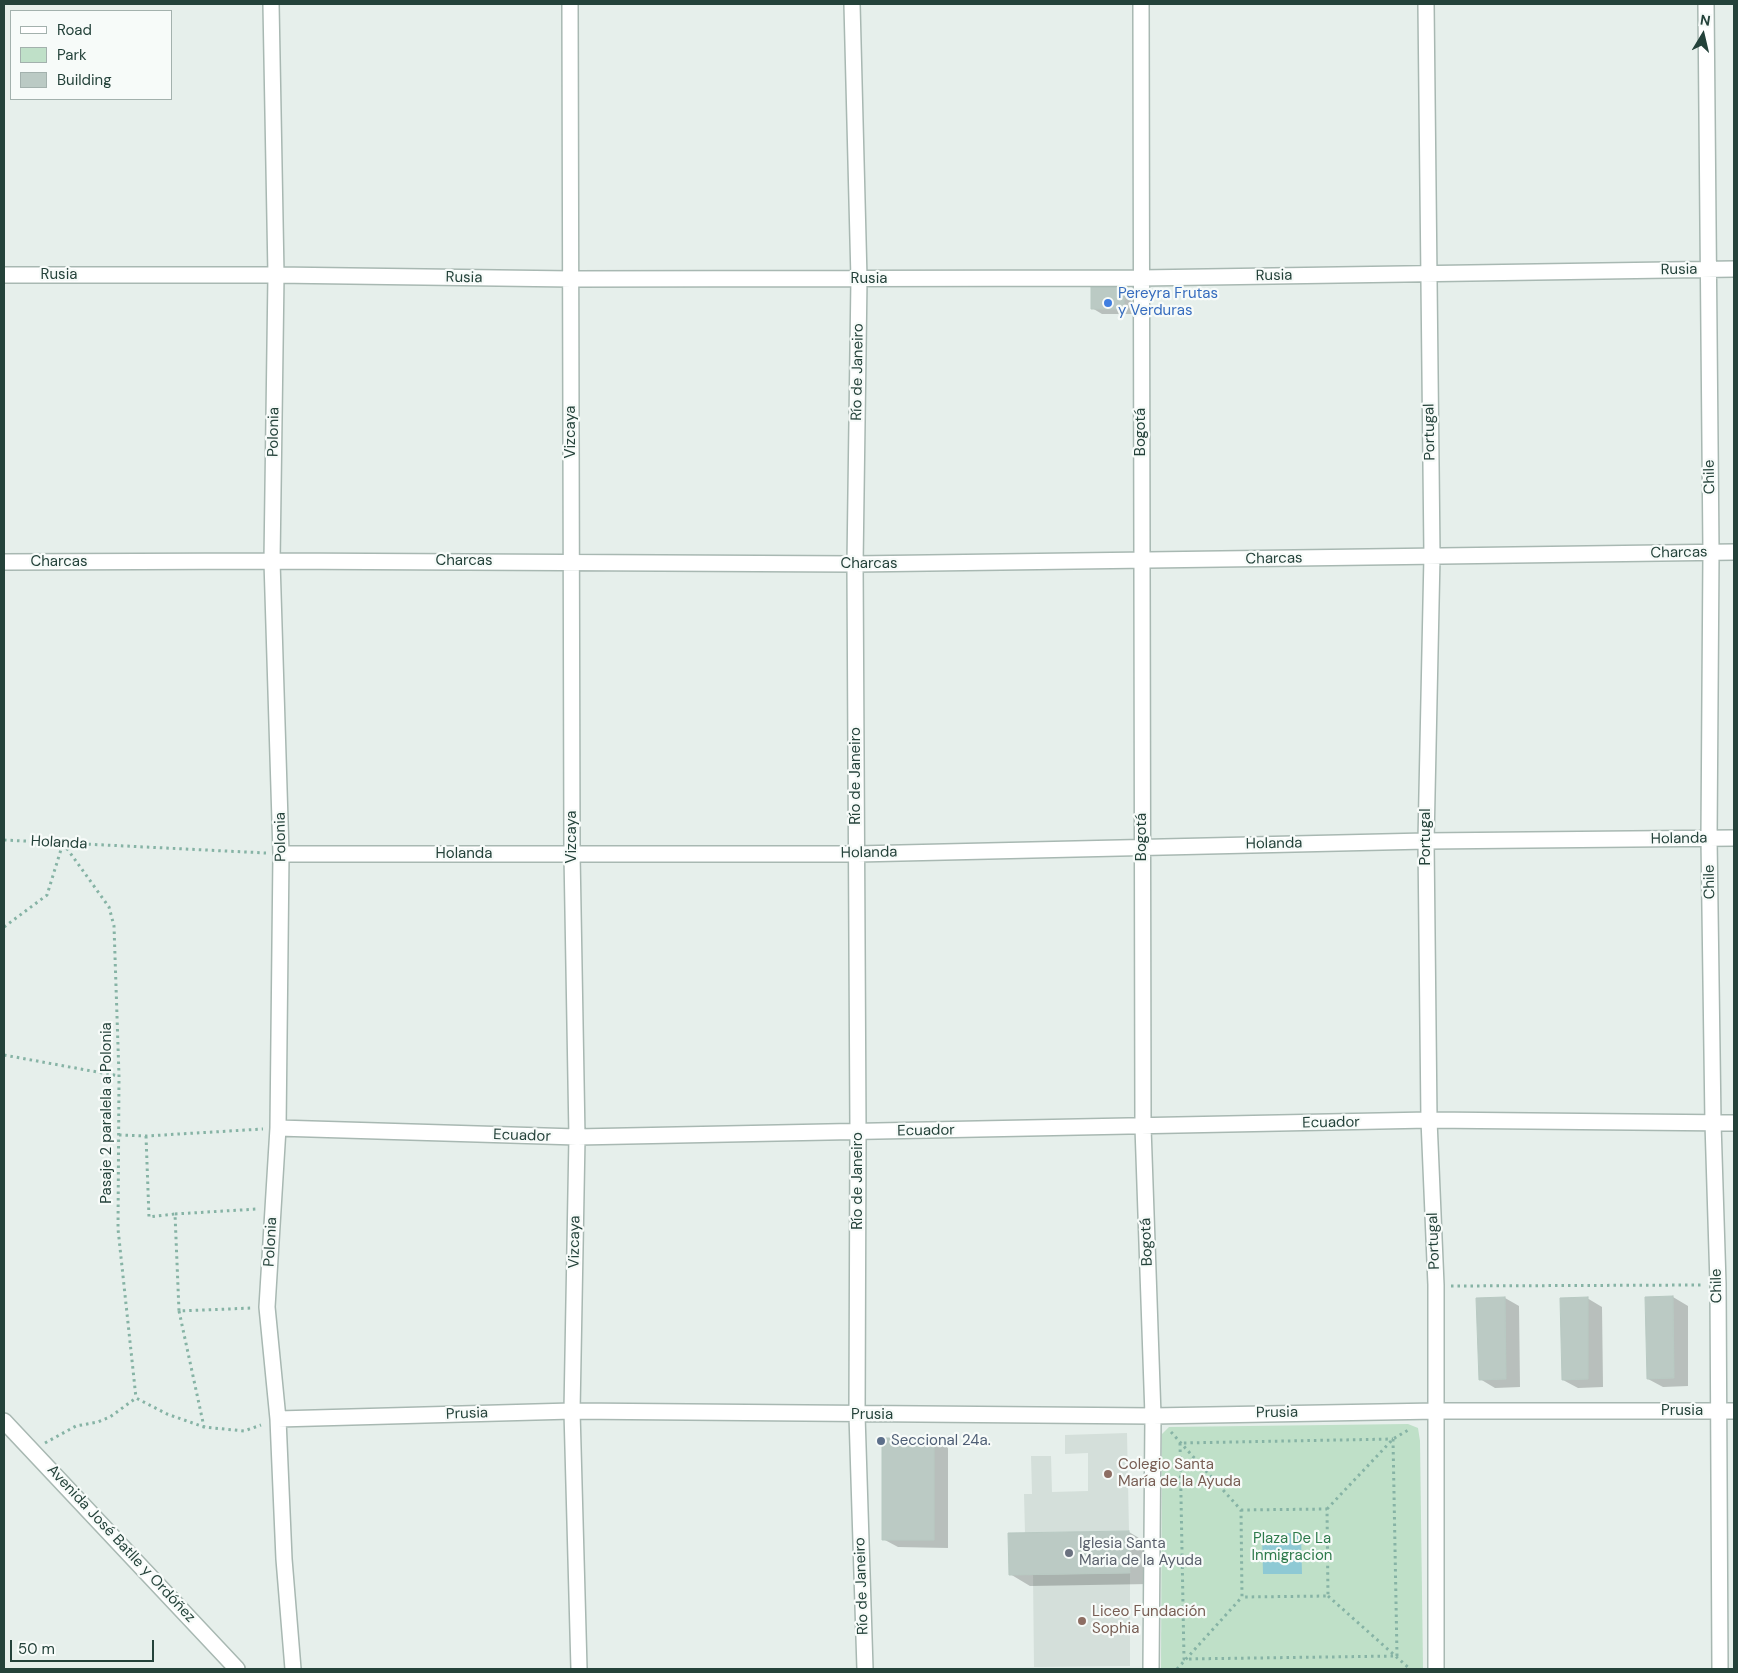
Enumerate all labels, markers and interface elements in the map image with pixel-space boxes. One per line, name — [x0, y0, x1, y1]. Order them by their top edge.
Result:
legend — [10, 10, 172, 100]
north arrow — [1678, 10, 1728, 60]
text: N — [1699, 10, 1712, 30]
text: Road — [57, 20, 92, 40]
text: Park — [57, 45, 87, 65]
text: Building — [57, 70, 112, 90]
street label: Rusia — [1660, 261, 1698, 279]
street label: Rusia — [41, 266, 77, 284]
street label: Rusia — [1255, 267, 1293, 285]
street label: Rusia — [445, 269, 483, 287]
street label: Rusia — [851, 270, 887, 288]
place label: Pereyra Frutas y Verduras — [1118, 285, 1218, 320]
marker: Pereyra Frutas y Verduras — [1102, 297, 1114, 309]
street label: Río de Janeiro — [848, 323, 868, 421]
street label: Portugal — [1421, 403, 1439, 461]
street label: Vizcaya — [562, 405, 580, 459]
street label: Polonia — [265, 407, 283, 457]
street label: Bogotá — [1132, 408, 1150, 456]
street label: Chile — [1701, 459, 1719, 495]
street label: Charcas — [1650, 544, 1708, 562]
street label: Charcas — [1245, 550, 1303, 568]
street label: Charcas — [435, 552, 493, 570]
street label: Charcas — [30, 553, 88, 571]
street label: Charcas — [840, 555, 898, 573]
street label: Río de Janeiro — [847, 727, 865, 825]
street label: Portugal — [1417, 808, 1435, 866]
street label: Vizcaya — [563, 810, 581, 864]
street label: Polonia — [272, 812, 290, 862]
street label: Bogotá — [1133, 813, 1151, 861]
street label: Holanda — [1650, 830, 1708, 848]
street label: Holanda — [30, 833, 88, 853]
street label: Holanda — [1245, 835, 1303, 853]
street label: Holanda — [840, 844, 898, 862]
street label: Holanda — [436, 845, 492, 863]
street label: Chile — [1701, 864, 1719, 900]
street label: Pasaje 2 paralela a Polonia — [98, 1022, 116, 1204]
street label: Ecuador — [1302, 1113, 1360, 1133]
street label: Ecuador — [897, 1121, 955, 1141]
street label: Ecuador — [493, 1126, 551, 1146]
street label: Río de Janeiro — [849, 1132, 867, 1230]
street label: Portugal — [1424, 1212, 1444, 1270]
street label: Vizcaya — [566, 1215, 584, 1269]
street label: Polonia — [261, 1217, 281, 1267]
street label: Bogotá — [1137, 1218, 1157, 1266]
street label: Chile — [1708, 1268, 1726, 1304]
street label: Prusia — [1661, 1402, 1703, 1420]
street label: Prusia — [446, 1404, 488, 1424]
street label: Prusia — [1256, 1404, 1298, 1422]
street label: Prusia — [851, 1406, 893, 1424]
place label: Seccional 24a. — [891, 1432, 991, 1450]
marker: Seccional 24a. — [875, 1435, 887, 1447]
place label: Colegio Santa María de la Ayuda — [1118, 1456, 1241, 1491]
street label: Avenida José Batlle y Ordóñez — [43, 1461, 199, 1627]
marker: Colegio Santa María de la Ayuda — [1102, 1468, 1114, 1480]
park label: Plaza De La Inmigracion — [1252, 1530, 1332, 1565]
place label: Iglesia Santa Maria de la Ayuda — [1079, 1535, 1202, 1570]
street label: Río de Janeiro — [851, 1537, 873, 1635]
marker: Iglesia Santa Maria de la Ayuda — [1063, 1547, 1075, 1559]
place label: Liceo Fundación Sophia — [1092, 1603, 1206, 1638]
marker: Liceo Fundación Sophia — [1076, 1615, 1088, 1627]
scale bar — [12, 1630, 156, 1662]
text: 50 m — [18, 1639, 55, 1659]

